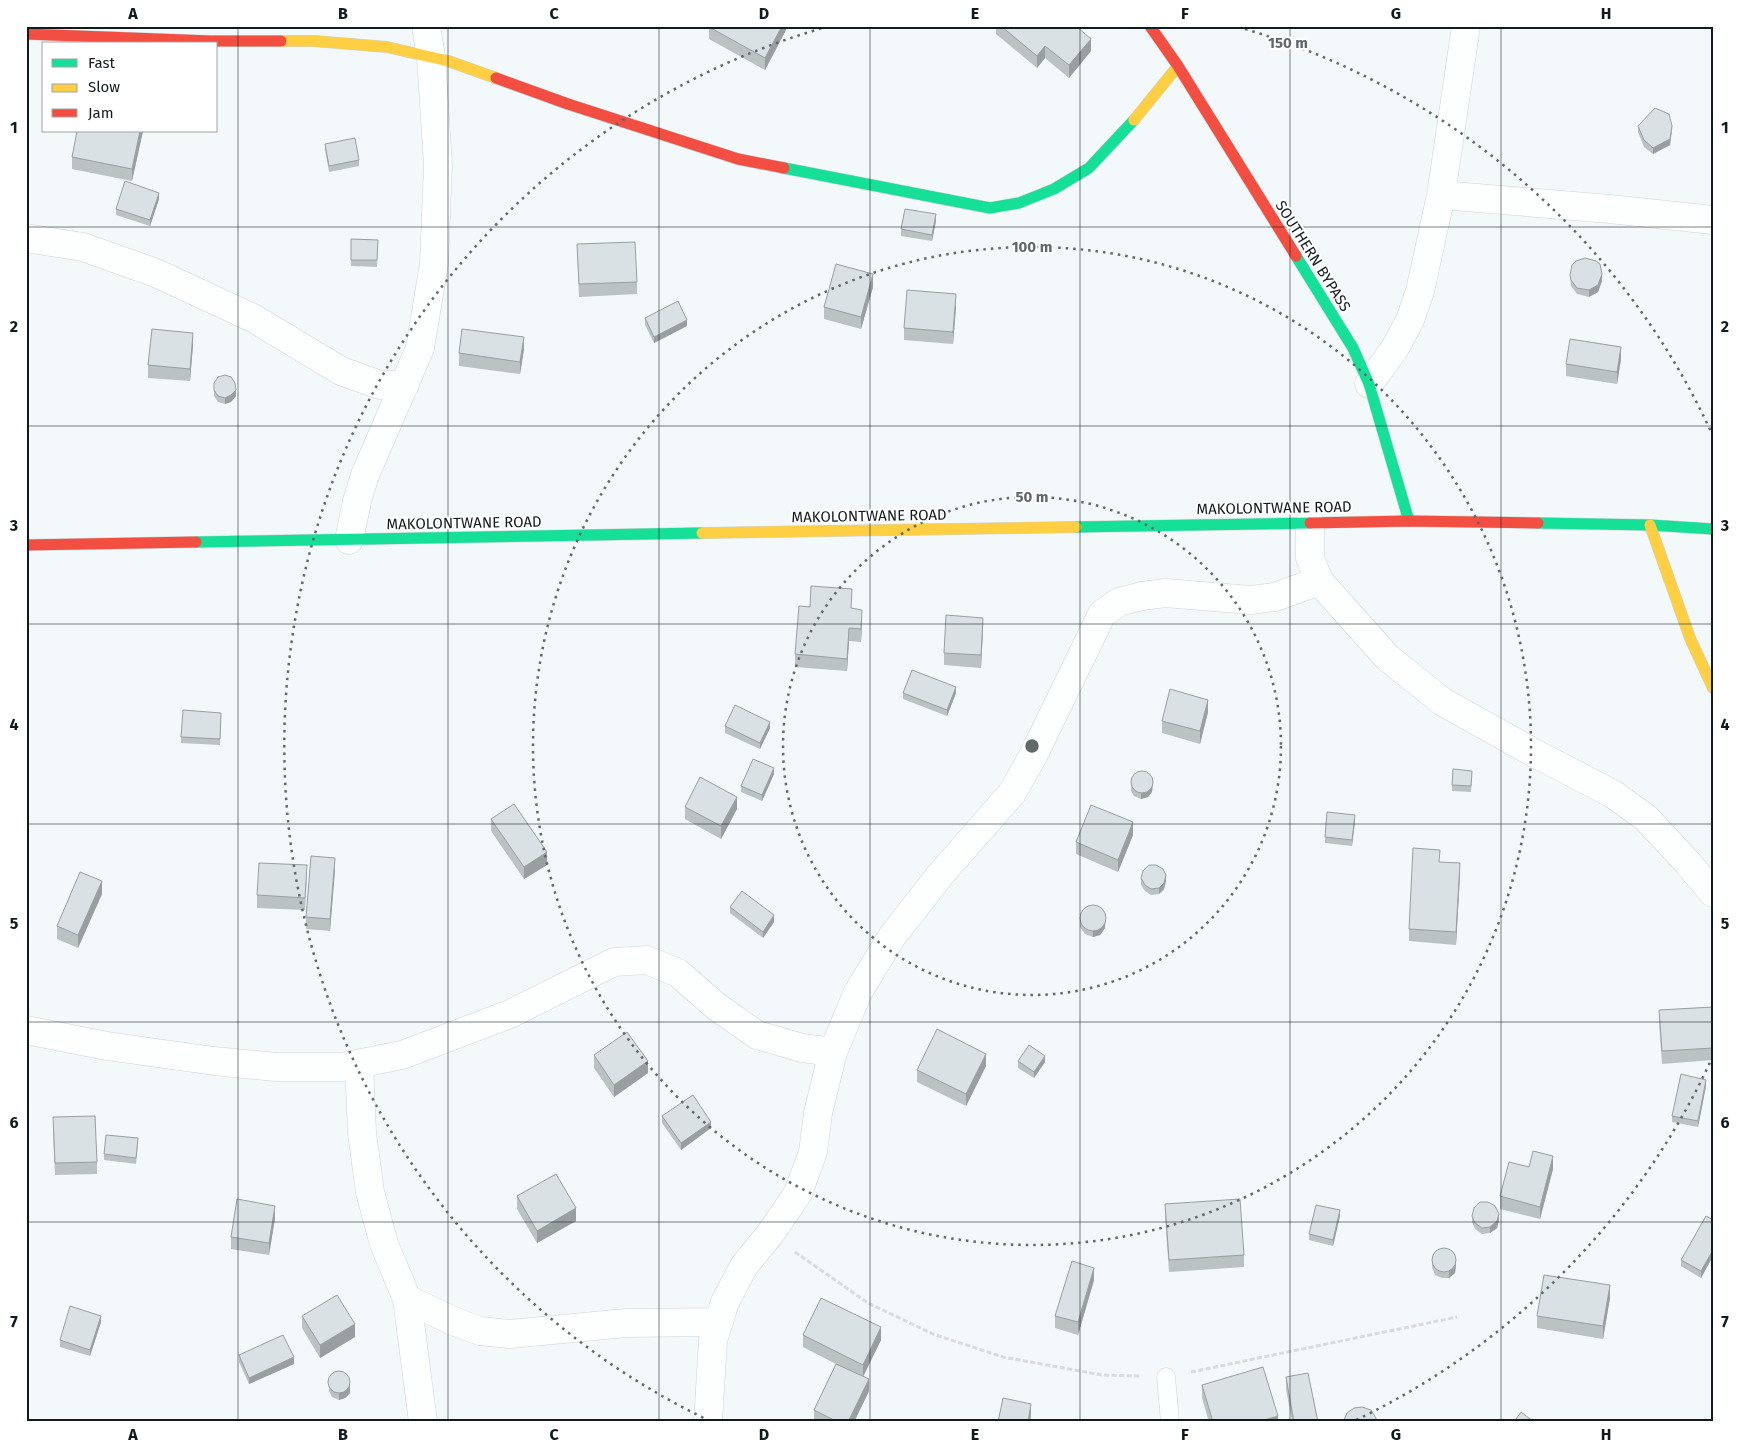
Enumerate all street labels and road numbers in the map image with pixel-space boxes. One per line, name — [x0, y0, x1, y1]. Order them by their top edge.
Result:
street label: SOUTHERN BYPASS — [1272, 197, 1354, 315]
street label: MAKOLONTWANE ROAD — [1196, 498, 1352, 518]
street label: MAKOLONTWANE ROAD — [791, 506, 947, 526]
street label: MAKOLONTWANE ROAD — [386, 513, 542, 533]

